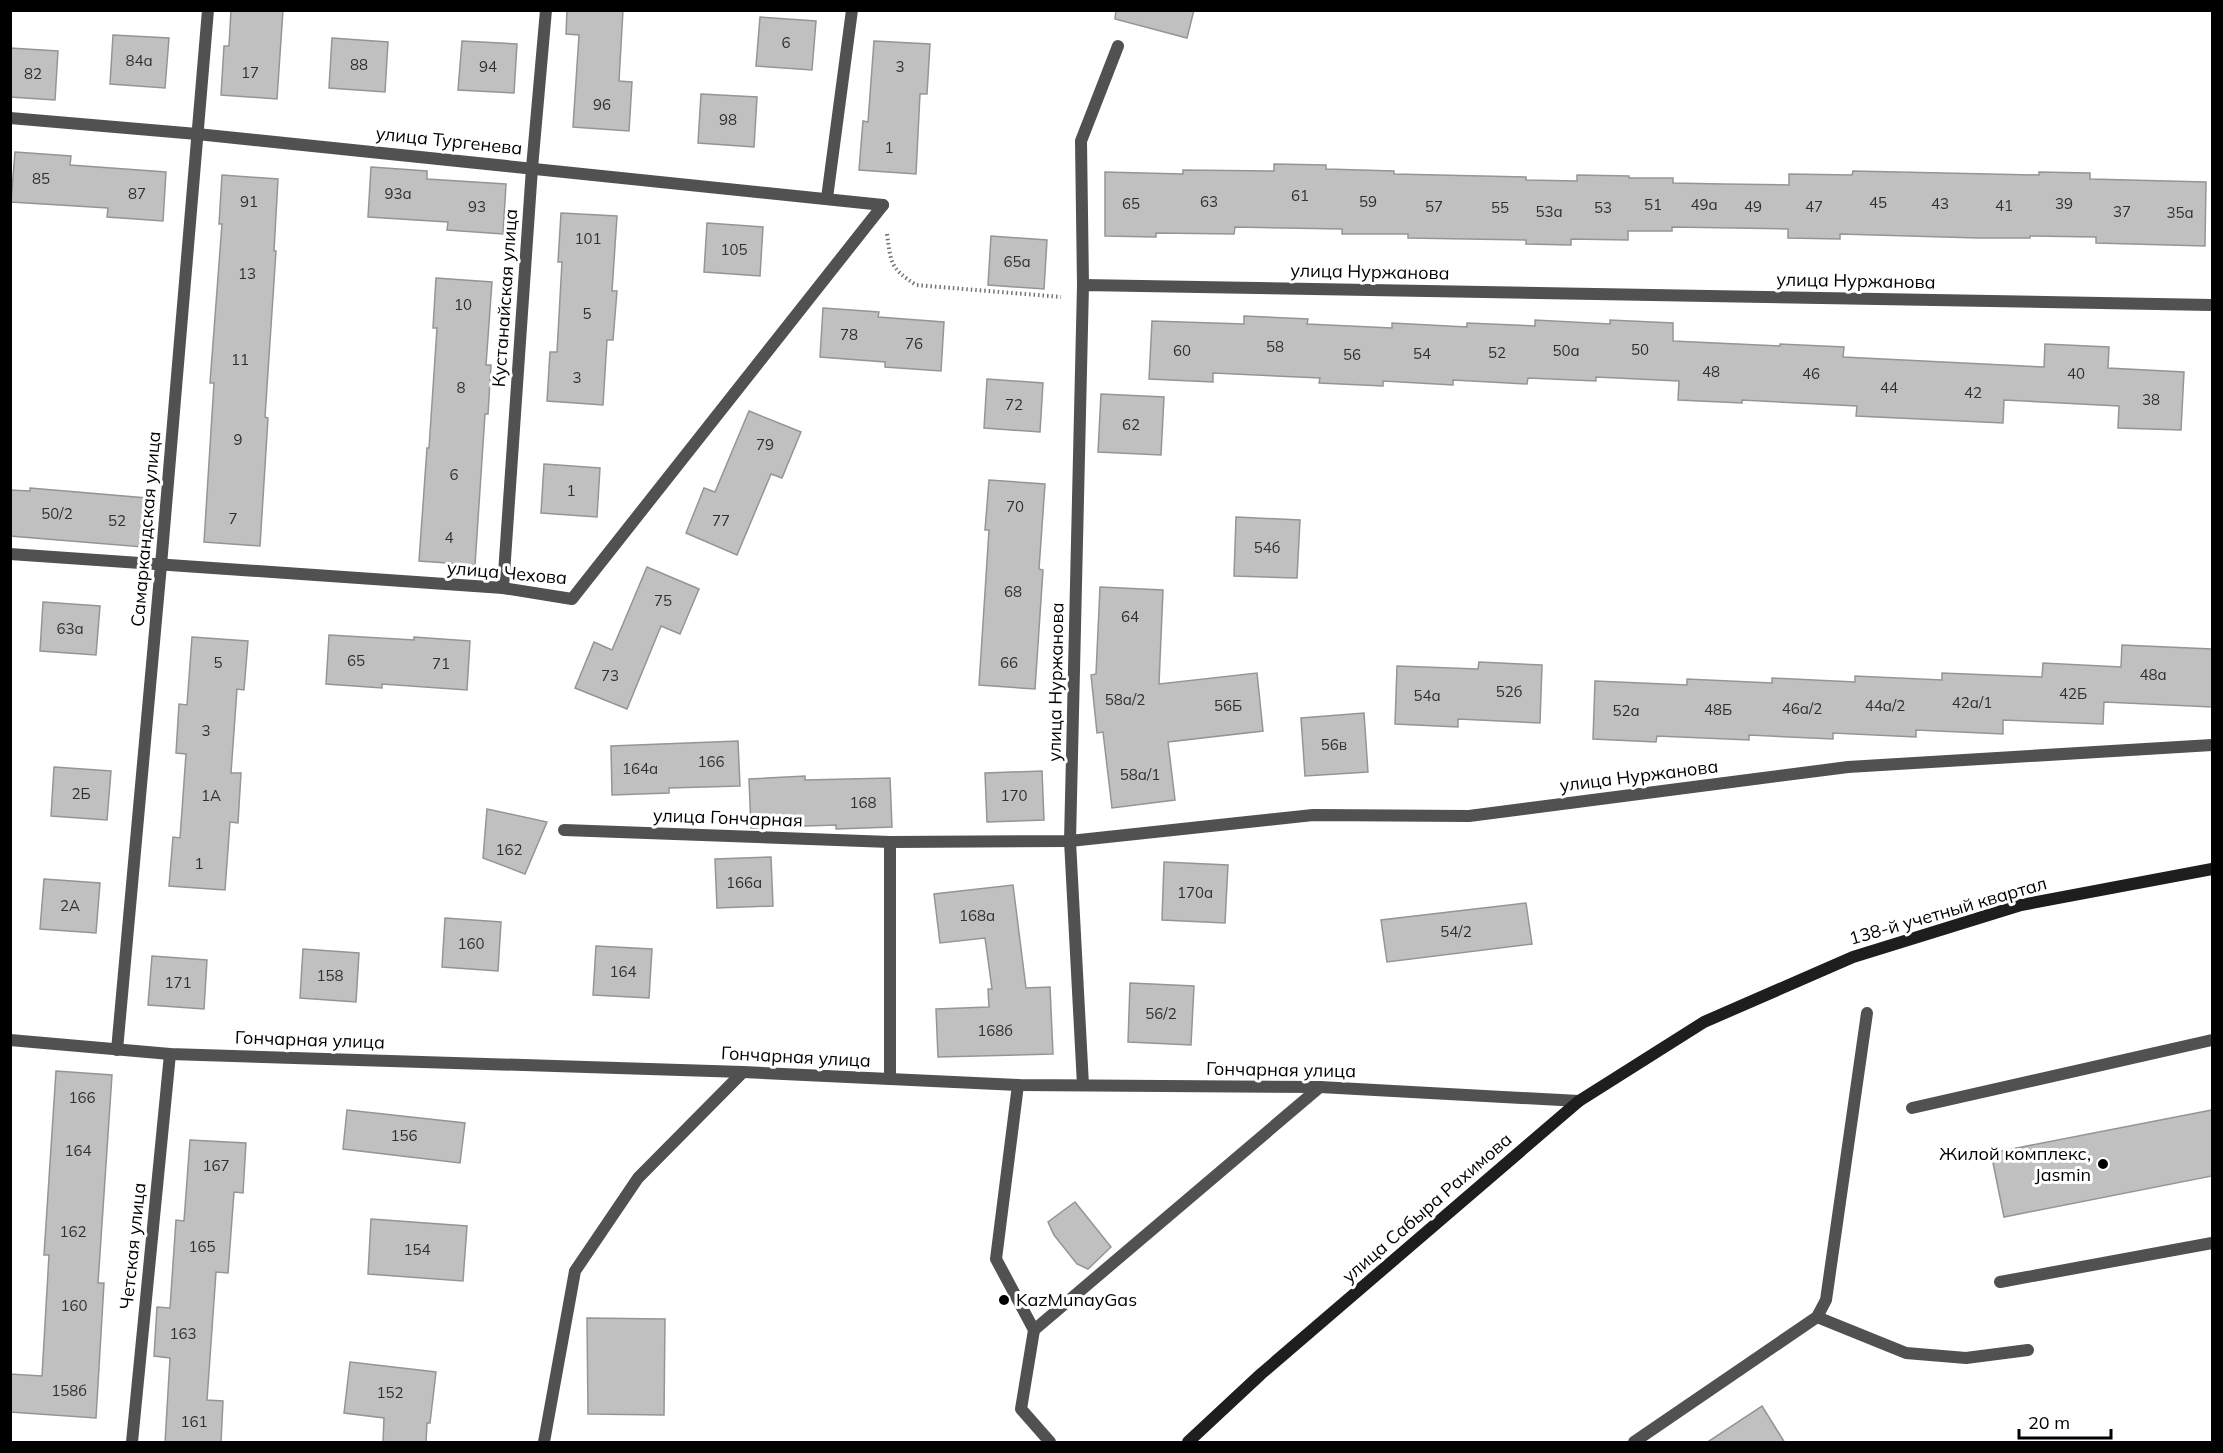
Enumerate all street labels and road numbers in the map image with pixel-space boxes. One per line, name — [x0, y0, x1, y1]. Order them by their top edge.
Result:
street label: улица Тургенева — [375, 121, 523, 160]
street label: Кустанайская улица — [487, 208, 522, 388]
street label: улица Нуржанова — [1290, 259, 1450, 284]
street label: улица Нуржанова — [1776, 268, 1936, 293]
street label: Самаркандская улица — [125, 430, 166, 628]
street label: улица Чехова — [446, 556, 568, 589]
street label: улица Нуржанова — [1043, 602, 1068, 762]
street label: улица Нуржанова — [1558, 754, 1719, 797]
street label: улица Гончарная — [653, 803, 803, 832]
street label: 138-й учетный квартал — [1846, 871, 2049, 950]
street label: Гончарная улица — [235, 1025, 385, 1054]
street label: Гончарная улица — [721, 1041, 872, 1072]
street label: Гончарная улица — [1206, 1057, 1356, 1082]
street label: улица Сабыра Рахимова — [1337, 1128, 1516, 1288]
street label: Четская улица — [114, 1181, 151, 1310]

